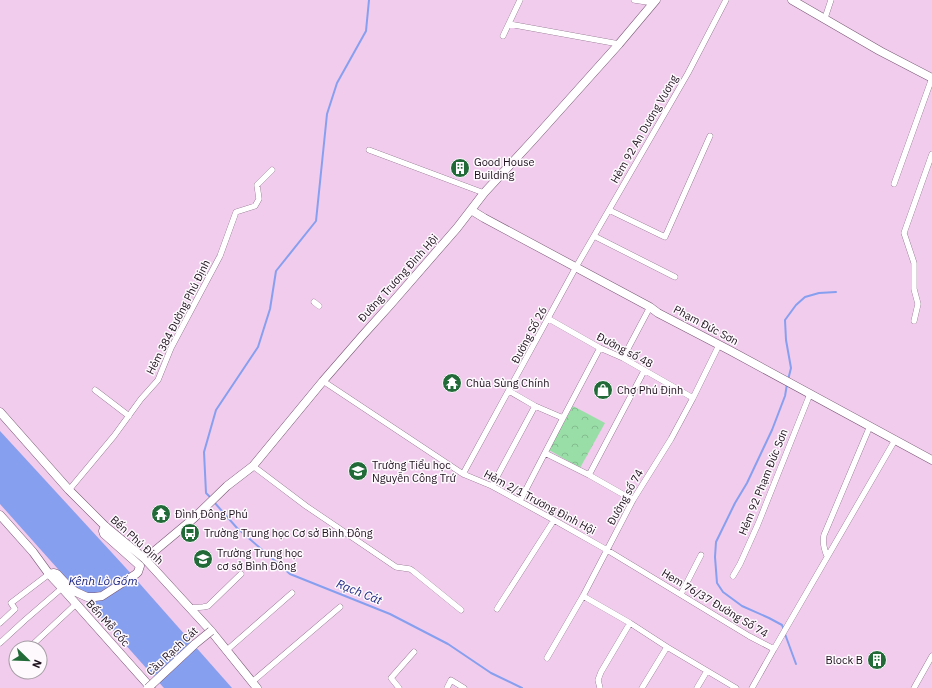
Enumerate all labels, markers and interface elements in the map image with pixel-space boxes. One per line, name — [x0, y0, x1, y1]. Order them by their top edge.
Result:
street label: Hẻm 92 An Dương Vương — [607, 72, 681, 186]
place label: Good House Building — [474, 155, 535, 182]
building icon: Good House Building — [449, 157, 471, 179]
street label: Đường Trương Đình Hội — [355, 231, 441, 325]
street label: Hẻm 384 Đường Phú Định — [143, 257, 213, 377]
street label: Phạm Đức Sơn — [671, 302, 741, 348]
street label: Đường Số 26 — [508, 304, 550, 366]
street label: Đường số 48 — [594, 329, 656, 371]
temple icon: Chùa Sùng Chính — [441, 372, 463, 394]
place label: Chùa Sùng Chính — [466, 376, 549, 390]
shop icon: Chợ Phú Định — [592, 379, 614, 401]
place label: Chợ Phú Định — [617, 383, 683, 397]
street label: Hẻm 92 Phạm Đức Sơn — [735, 427, 791, 537]
place label: Trường Tiểu học Nguyễn Công Trứ — [372, 458, 457, 485]
school or university icon: Trường Tiểu học Nguyễn Công Trứ — [347, 460, 369, 482]
street label: Đường số 74 — [604, 466, 646, 527]
street label: Hẻm 2/1 Trương Đình Hội — [482, 467, 598, 537]
temple icon: Đình Đông Phú — [150, 503, 172, 525]
place label: Đình Đông Phú — [175, 507, 248, 521]
street label: Bến Phú Định — [108, 513, 166, 567]
bus stop icon: Trường Trung học Cơ sở Bình Đông — [179, 522, 201, 544]
place label: Trường Trung học Cơ sở Bình Đông — [204, 526, 373, 540]
place label: Trường Trung học cơ sở Bình Đông — [217, 546, 303, 573]
school or university icon: Trường Trung học cơ sở Bình Đông — [192, 548, 214, 570]
street label: Hem 76/37 Đường Số 74 — [659, 566, 771, 641]
water label: Kênh Lò Gốm — [68, 573, 138, 588]
water label: Rạch Cát — [334, 576, 385, 608]
street label: Bến Mễ Cốc — [83, 597, 133, 650]
street label: Cầu Rạch Cát — [143, 624, 201, 678]
north arrow — [8, 640, 48, 680]
building icon: Block B — [866, 649, 888, 671]
place label: Block B — [826, 653, 863, 667]
text: N — [29, 658, 45, 670]

